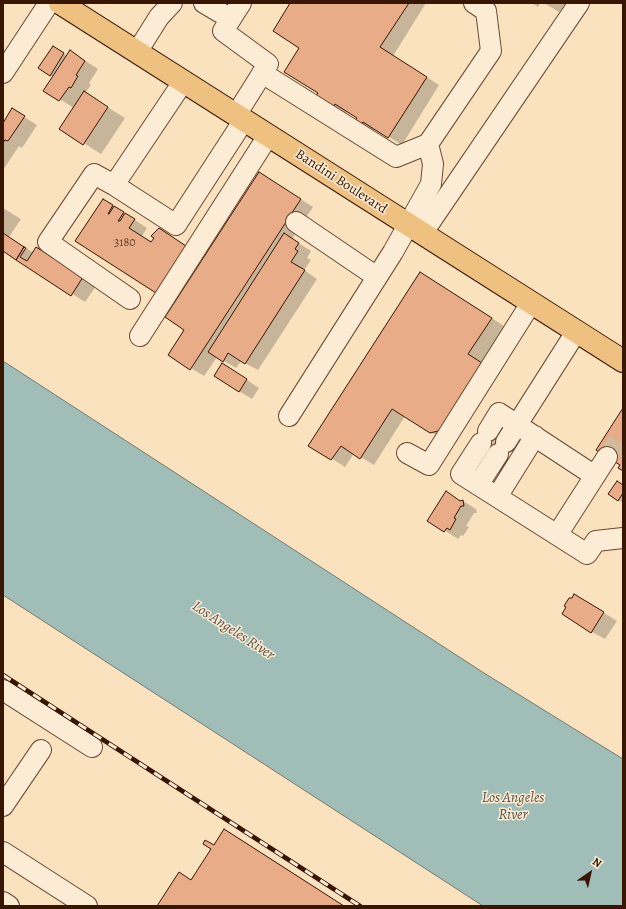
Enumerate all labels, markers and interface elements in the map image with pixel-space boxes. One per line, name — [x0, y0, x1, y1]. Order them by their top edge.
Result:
street label: Bandini Boulevard — [292, 146, 390, 218]
house number: 3180 — [114, 236, 136, 250]
water label: Los Angeles River — [188, 598, 278, 664]
water label: Los Angeles River — [482, 789, 544, 824]
north arrow — [570, 853, 610, 893]
text: N — [589, 854, 605, 871]

